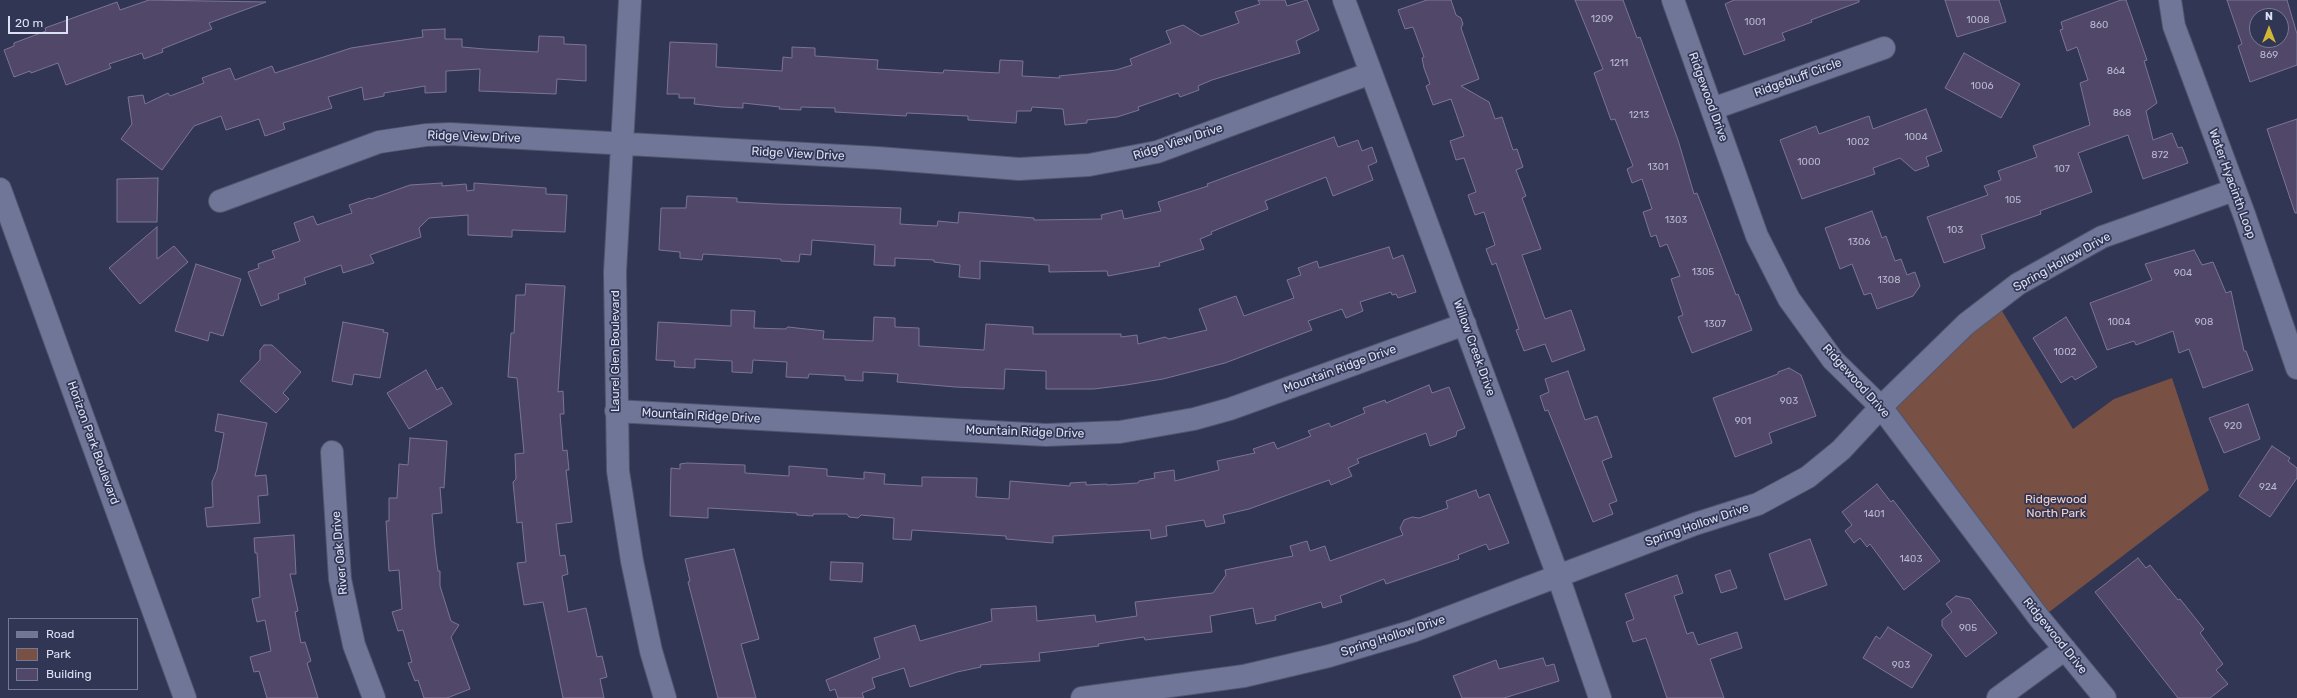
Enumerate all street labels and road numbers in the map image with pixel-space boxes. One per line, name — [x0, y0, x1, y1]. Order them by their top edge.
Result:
street label: Ridgewood Drive — [1685, 50, 1731, 144]
street label: Ridgebluff Circle — [1752, 56, 1844, 100]
street label: Ridge View Drive — [1131, 121, 1225, 163]
street label: Water Hyacinth Loop — [2205, 127, 2259, 241]
street label: Ridge View Drive — [427, 128, 521, 146]
street label: Ridge View Drive — [751, 144, 845, 164]
street label: Spring Hollow Drive — [2011, 229, 2113, 295]
street label: Laurel Glen Boulevard — [609, 290, 623, 412]
street label: Willow Creek Drive — [1450, 298, 1498, 398]
street label: Ridgewood Drive — [1819, 341, 1893, 421]
street label: Mountain Ridge Drive — [1282, 342, 1398, 396]
street label: Horizon Park Boulevard — [64, 379, 122, 507]
street label: Mountain Ridge Drive — [641, 406, 761, 426]
street label: Mountain Ridge Drive — [965, 423, 1085, 441]
street label: Spring Hollow Drive — [1643, 500, 1751, 550]
street label: River Oak Drive — [329, 510, 351, 596]
street label: Ridgewood Drive — [2020, 595, 2090, 677]
street label: Spring Hollow Drive — [1339, 612, 1447, 660]

